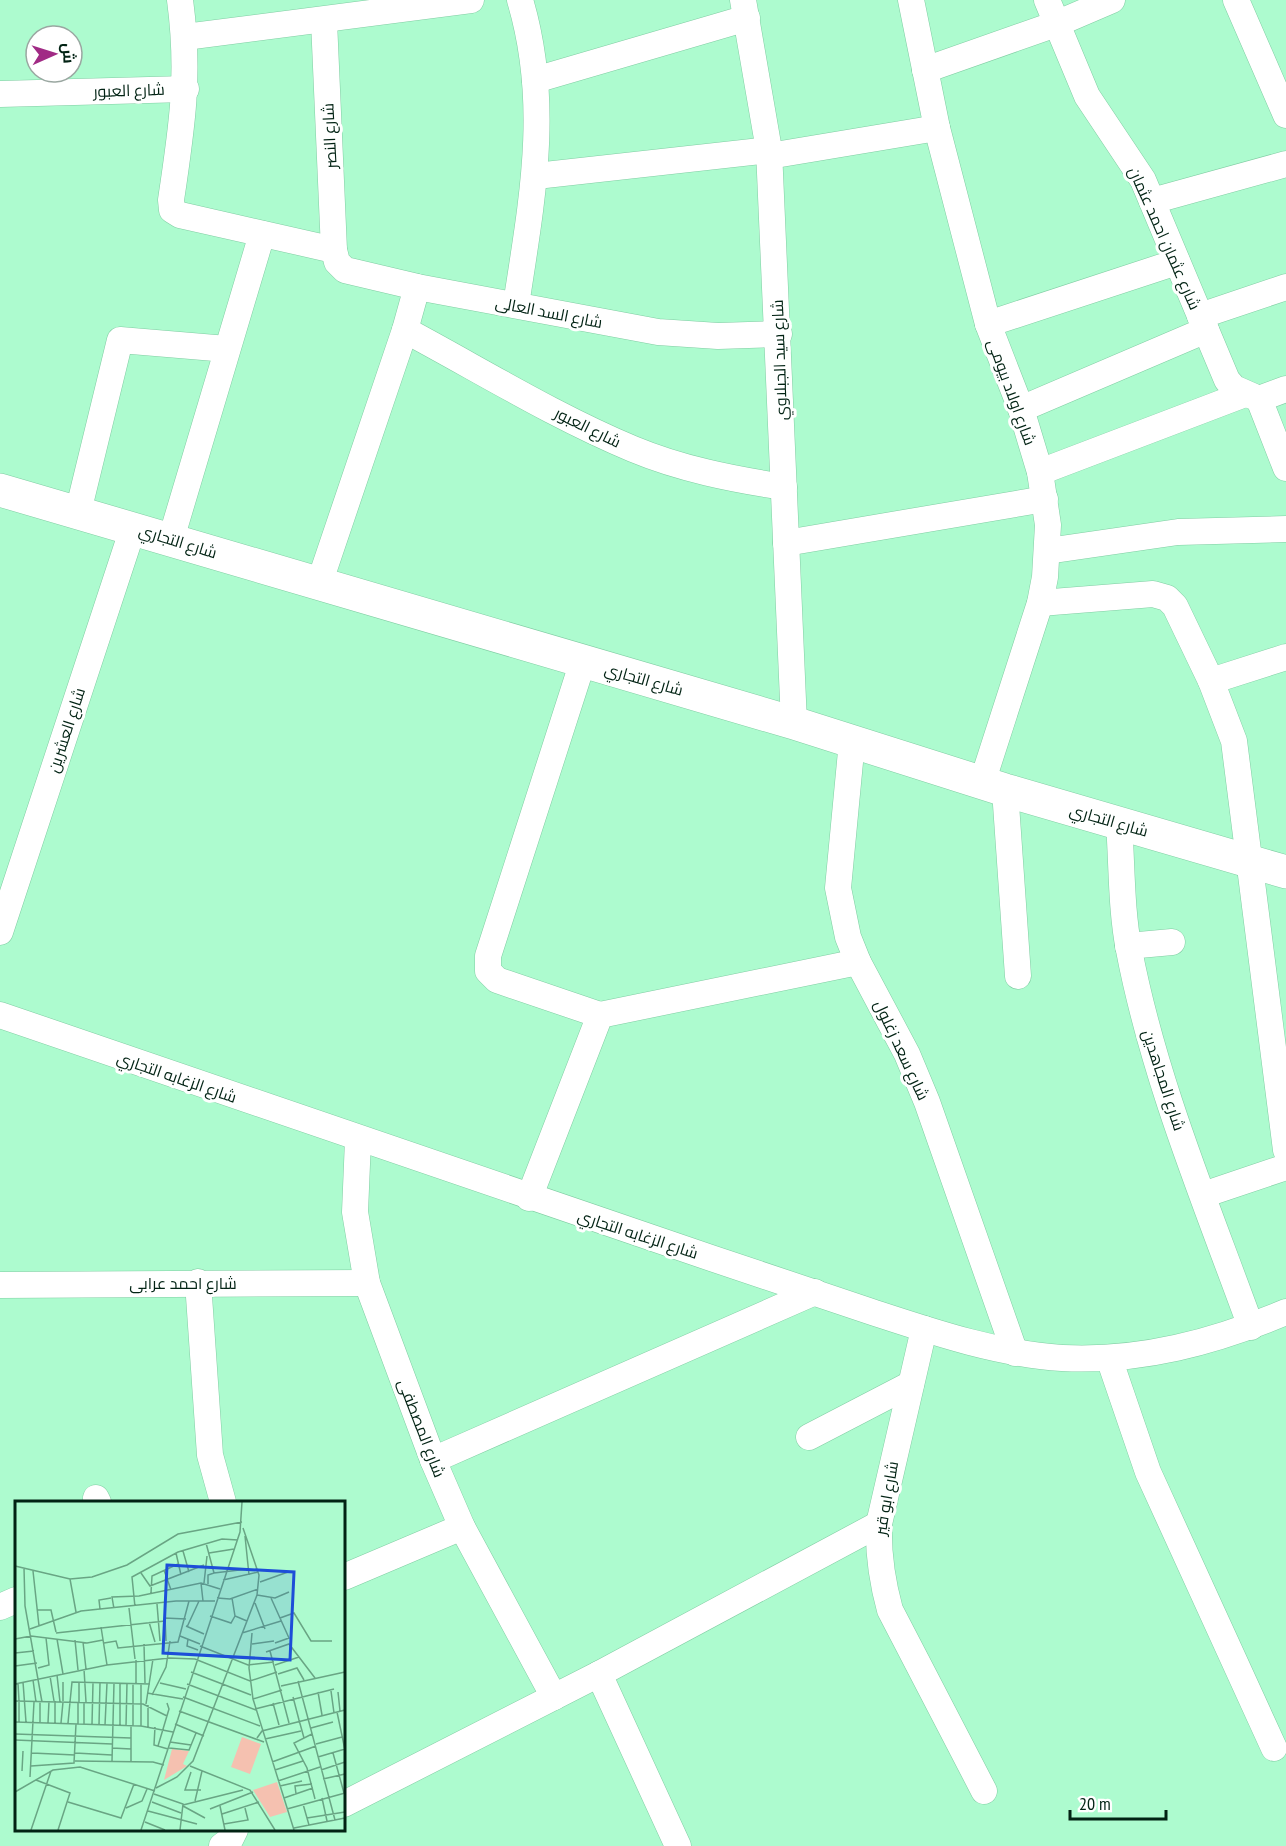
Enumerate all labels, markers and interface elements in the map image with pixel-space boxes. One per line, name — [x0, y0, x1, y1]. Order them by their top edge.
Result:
north arrow — [24, 24, 84, 84]
text: ش — [58, 42, 80, 64]
street label: شارع العبور — [92, 79, 165, 103]
street label: شارع النصر — [317, 103, 343, 170]
street label: شارع عثمان احمد عثمان — [1123, 163, 1206, 313]
street label: شارع السد العالى — [493, 292, 604, 334]
street label: شارع سيد الجبلاوي — [767, 299, 795, 421]
street label: شارع اولاد بيومى — [982, 336, 1040, 448]
street label: شارع العبور — [550, 402, 624, 453]
street label: شارع التجاري — [135, 520, 220, 566]
street label: شارع التجاري — [601, 658, 686, 704]
street label: شارع العشرين — [43, 685, 91, 776]
street label: شارع التجاري — [1066, 799, 1151, 845]
street label: شارع سعد زغلول — [868, 997, 934, 1104]
street label: شارع المجاهدين — [1136, 1027, 1190, 1134]
street label: شارع الزغابه التجاري — [113, 1047, 239, 1111]
street label: شارع الزغابه التجاري — [574, 1205, 701, 1267]
street label: شارع احمد عرابى — [129, 1273, 237, 1295]
street label: شارع المصطفى — [392, 1376, 450, 1481]
street label: شارع ابو قير — [869, 1459, 904, 1538]
inset map — [15, 1501, 345, 1831]
scale bar — [1070, 1783, 1166, 1821]
text: 20 m — [1079, 1792, 1111, 1815]

